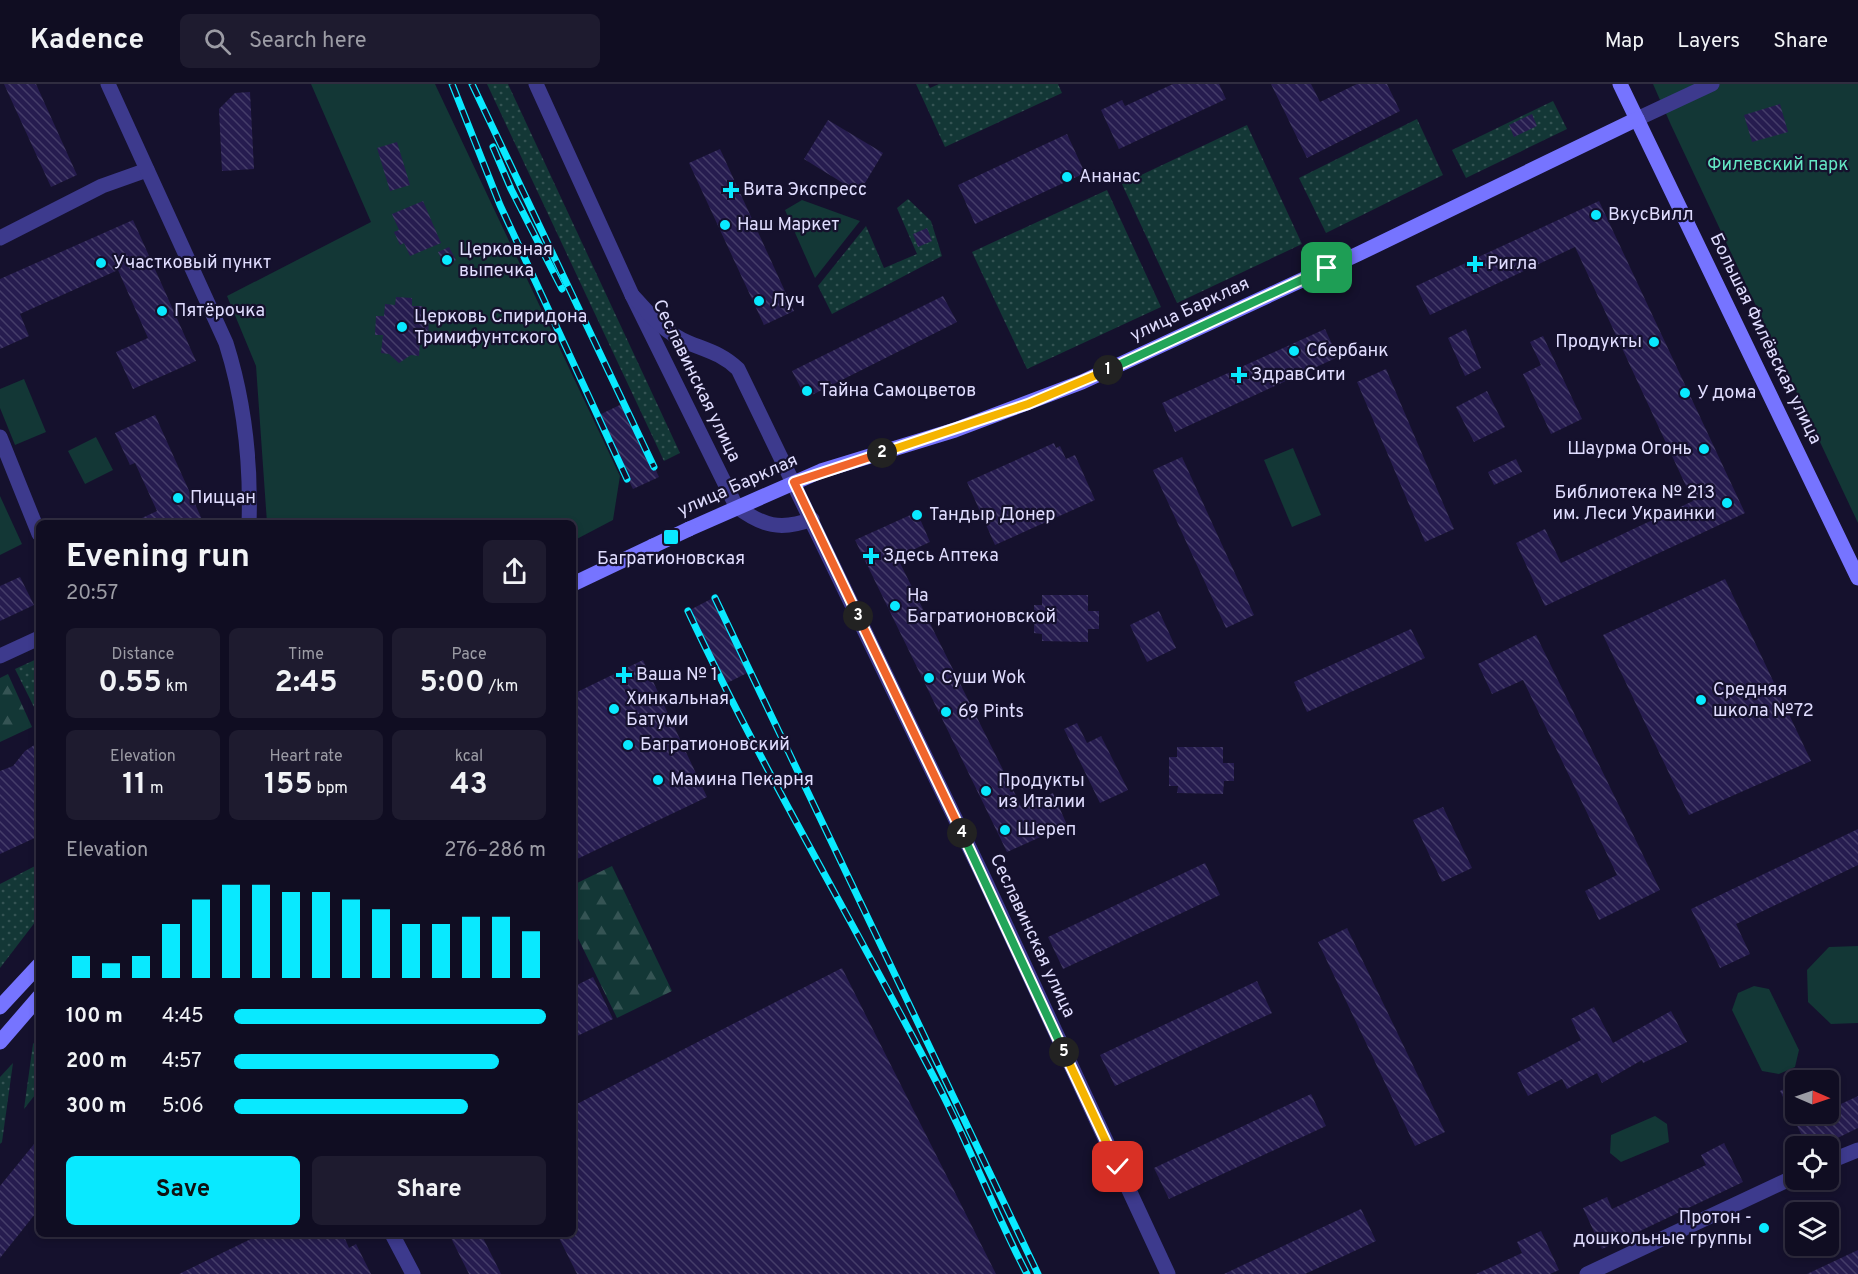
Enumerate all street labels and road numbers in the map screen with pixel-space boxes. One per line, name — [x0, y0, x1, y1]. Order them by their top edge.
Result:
street label: Большая Филёвская улица — [1704, 230, 1826, 448]
street label: улица Барклая — [1127, 272, 1253, 348]
street label: Сеславинская улица — [647, 296, 745, 466]
street label: улица Барклая — [674, 449, 802, 523]
street label: Сеславинская улица — [984, 850, 1080, 1022]

